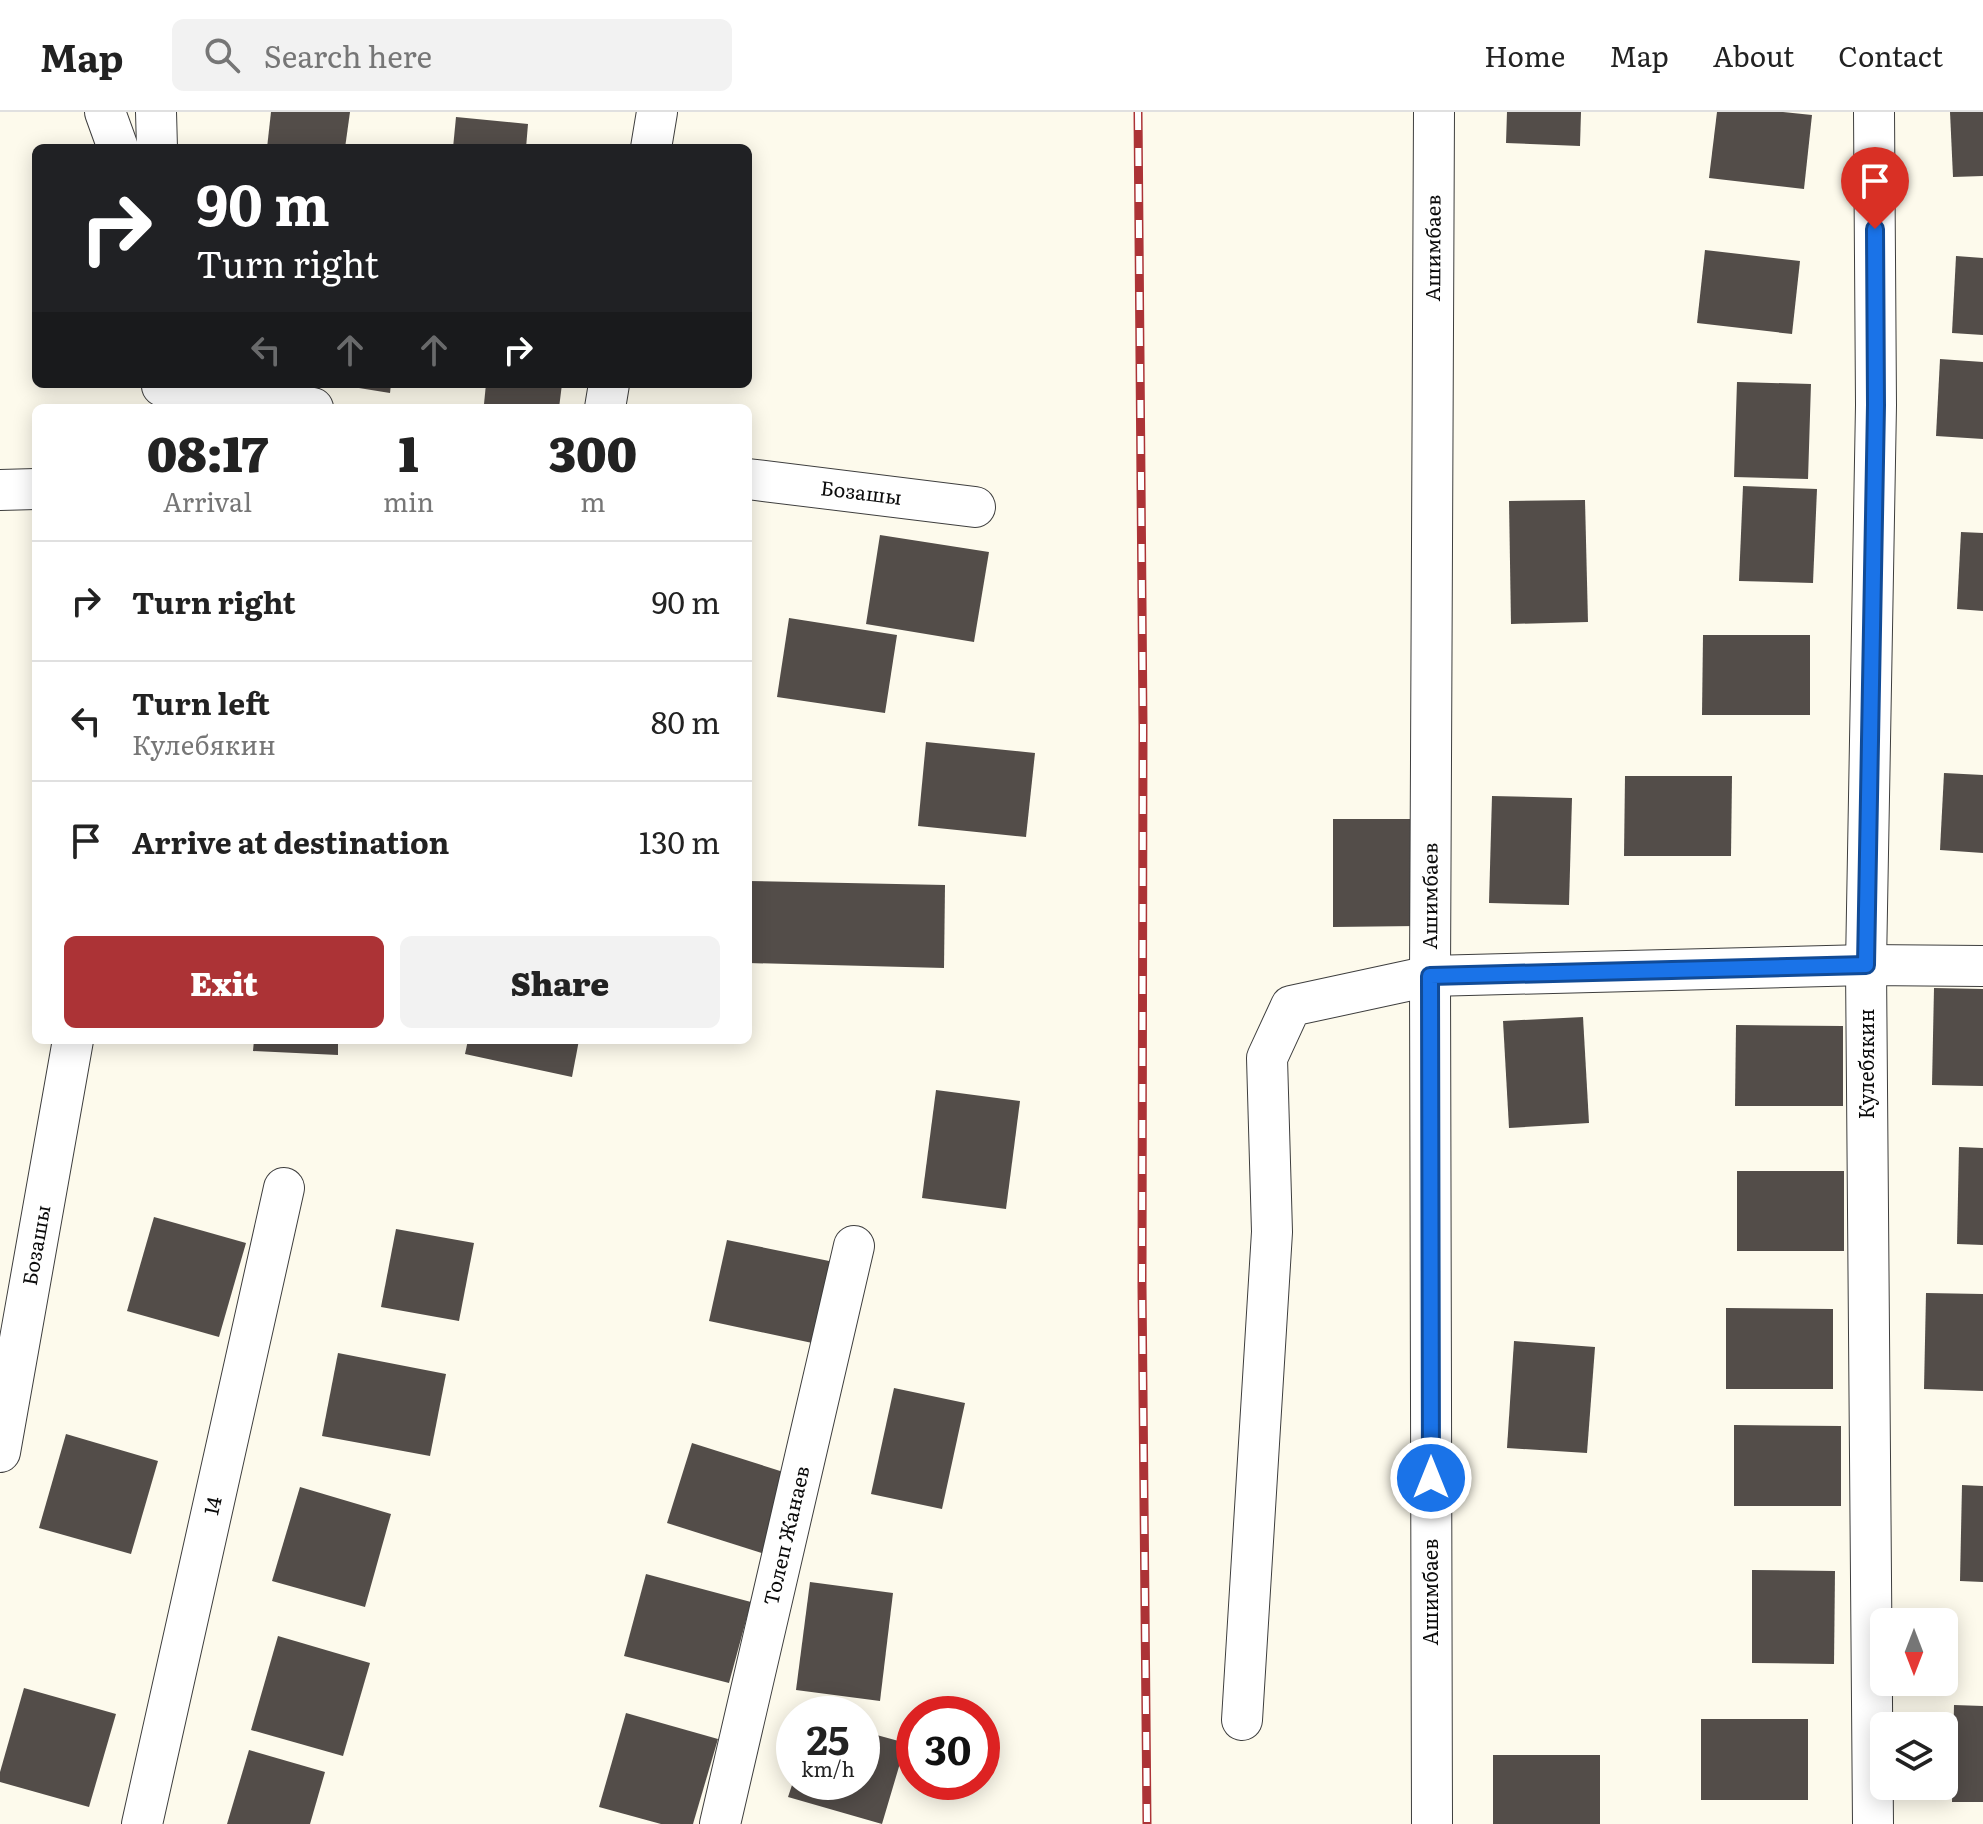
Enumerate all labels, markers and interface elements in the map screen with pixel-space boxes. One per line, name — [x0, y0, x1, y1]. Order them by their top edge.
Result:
search box — [172, 19, 732, 91]
text: Map — [40, 27, 124, 84]
icon: search — [200, 33, 244, 77]
text: Search here — [264, 33, 432, 77]
text: Home — [1484, 34, 1565, 76]
text: Map — [1609, 34, 1669, 76]
text: About — [1713, 34, 1794, 76]
text: Contact — [1838, 34, 1943, 76]
pin — [1841, 147, 1909, 229]
icon: arrive — [1853, 159, 1897, 203]
text: 90 m — [196, 160, 330, 243]
icon: right — [64, 176, 168, 280]
street label: Ашимбаев — [1416, 194, 1447, 302]
text: Turn right — [196, 236, 379, 289]
icon: left — [244, 328, 288, 372]
icon: ahead — [328, 328, 372, 372]
icon: ahead — [412, 328, 456, 372]
icon: right — [496, 328, 540, 372]
text: 08:17 — [147, 416, 268, 487]
text: 1 — [398, 416, 418, 487]
text: 300 — [549, 416, 637, 487]
street label: Бозашы — [819, 471, 904, 511]
text: Arrival — [163, 481, 252, 520]
text: min — [383, 481, 434, 520]
text: m — [580, 481, 606, 520]
icon: right — [64, 579, 108, 623]
text: Turn right — [132, 579, 296, 623]
text: 90 m — [652, 579, 720, 623]
text: Turn left — [132, 680, 270, 724]
icon: left — [64, 699, 108, 743]
text: 80 m — [651, 699, 720, 743]
text: Кулебякин — [132, 724, 276, 763]
icon: arrive — [64, 819, 108, 863]
text: Arrive at destination — [132, 819, 449, 863]
text: 130 m — [639, 819, 720, 863]
street label: Ашимбаев — [1413, 842, 1444, 950]
button: Exit — [64, 936, 384, 1028]
button: Share — [400, 936, 720, 1028]
street label: Кулебякин — [1850, 1009, 1880, 1119]
street label: Бозашы — [13, 1202, 57, 1288]
position arrow — [1389, 1436, 1473, 1520]
street label: Толеп Жанаев — [754, 1462, 816, 1608]
street label: 14 — [194, 1493, 228, 1518]
street label: Ашимбаев — [1414, 1539, 1444, 1645]
north arrow — [1870, 1608, 1958, 1696]
map controls — [1870, 1608, 1958, 1800]
speed limit sign: 30 — [896, 1696, 1000, 1800]
text: 25 — [806, 1708, 850, 1767]
button: layers — [1870, 1712, 1958, 1800]
text: km/h — [801, 1753, 855, 1783]

